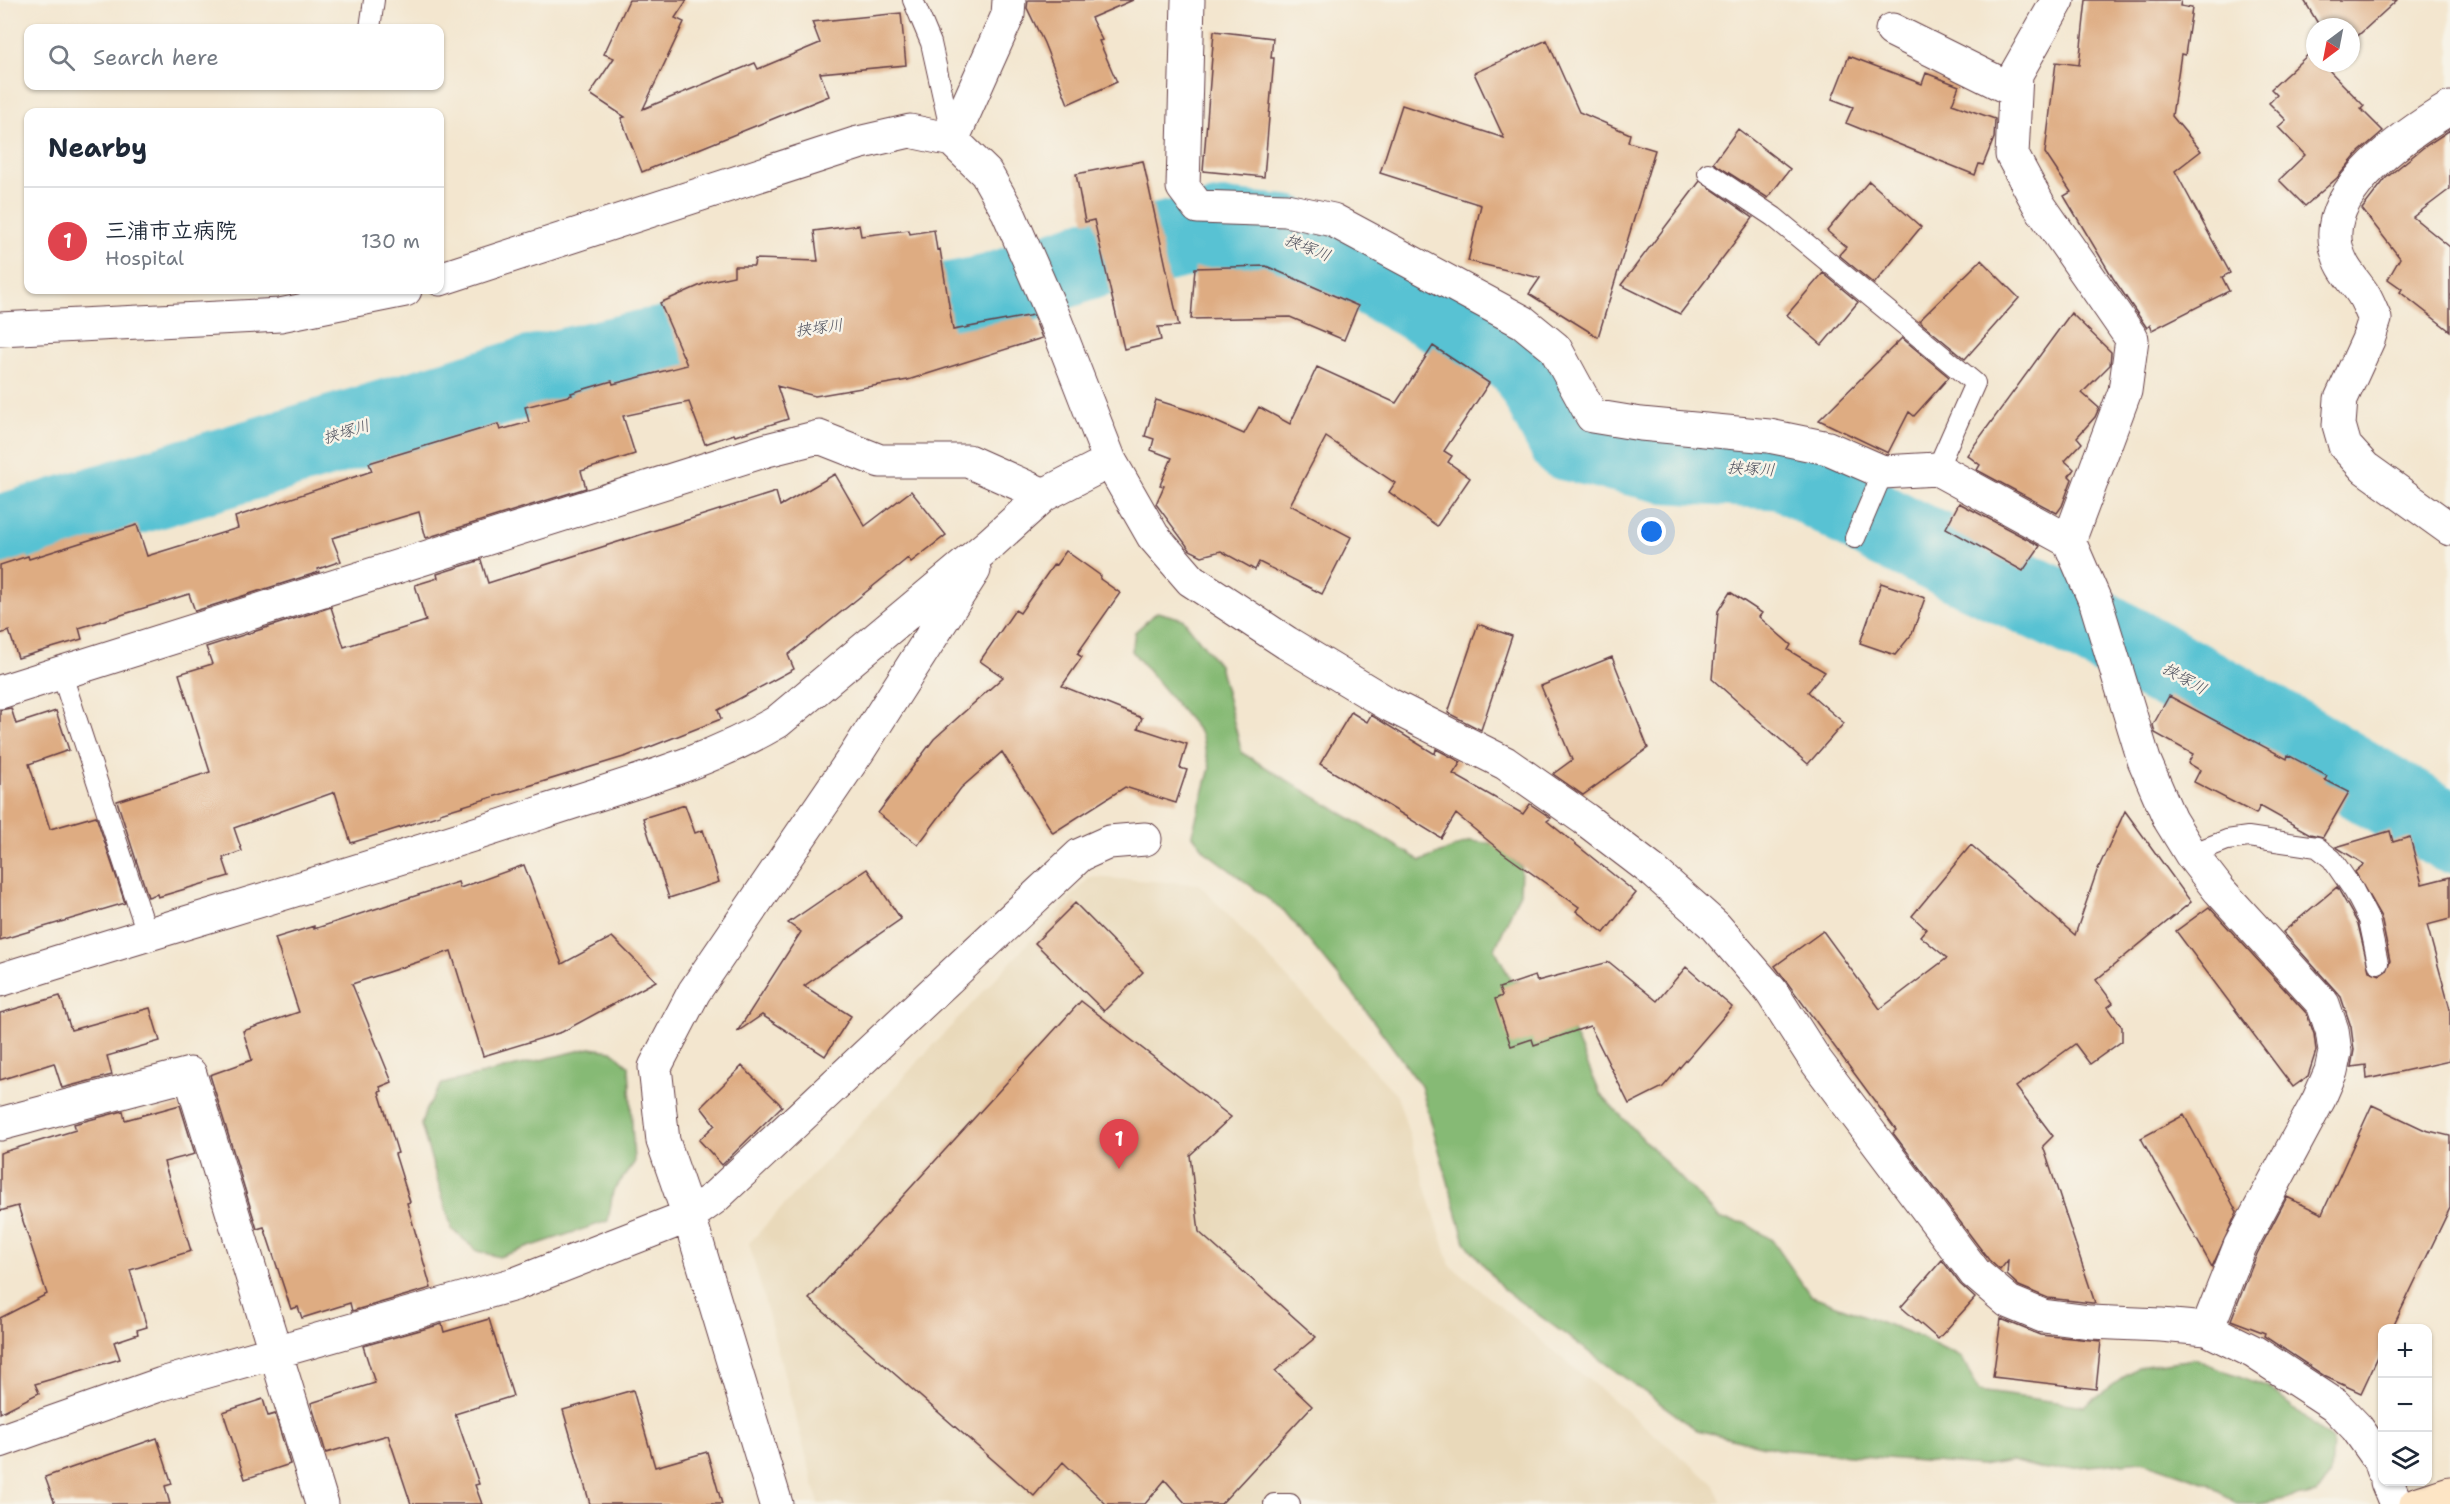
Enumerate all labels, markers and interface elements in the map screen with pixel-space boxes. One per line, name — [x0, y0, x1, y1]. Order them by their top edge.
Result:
north arrow — [2306, 18, 2360, 72]
search box — [24, 24, 444, 90]
icon: search — [45, 41, 78, 74]
text: Search here — [93, 43, 219, 72]
text: Nearby — [48, 130, 147, 165]
text: 三浦市立病院 — [105, 216, 237, 245]
text: 1 — [63, 228, 72, 254]
text: 130 m — [361, 228, 420, 254]
water label: 挟塚川 — [1282, 229, 1334, 266]
text: Hospital — [105, 245, 184, 271]
water label: 挟塚川 — [794, 314, 844, 341]
water label: 挟塚川 — [320, 414, 372, 449]
water label: 挟塚川 — [1726, 457, 1775, 480]
your location — [1637, 517, 1666, 546]
water label: 挟塚川 — [2159, 658, 2211, 699]
pin: 1 — [1100, 1120, 1138, 1169]
map controls — [2378, 1324, 2432, 1486]
button: + — [2378, 1324, 2432, 1378]
button: − — [2378, 1378, 2432, 1432]
button: layers — [2378, 1432, 2432, 1486]

